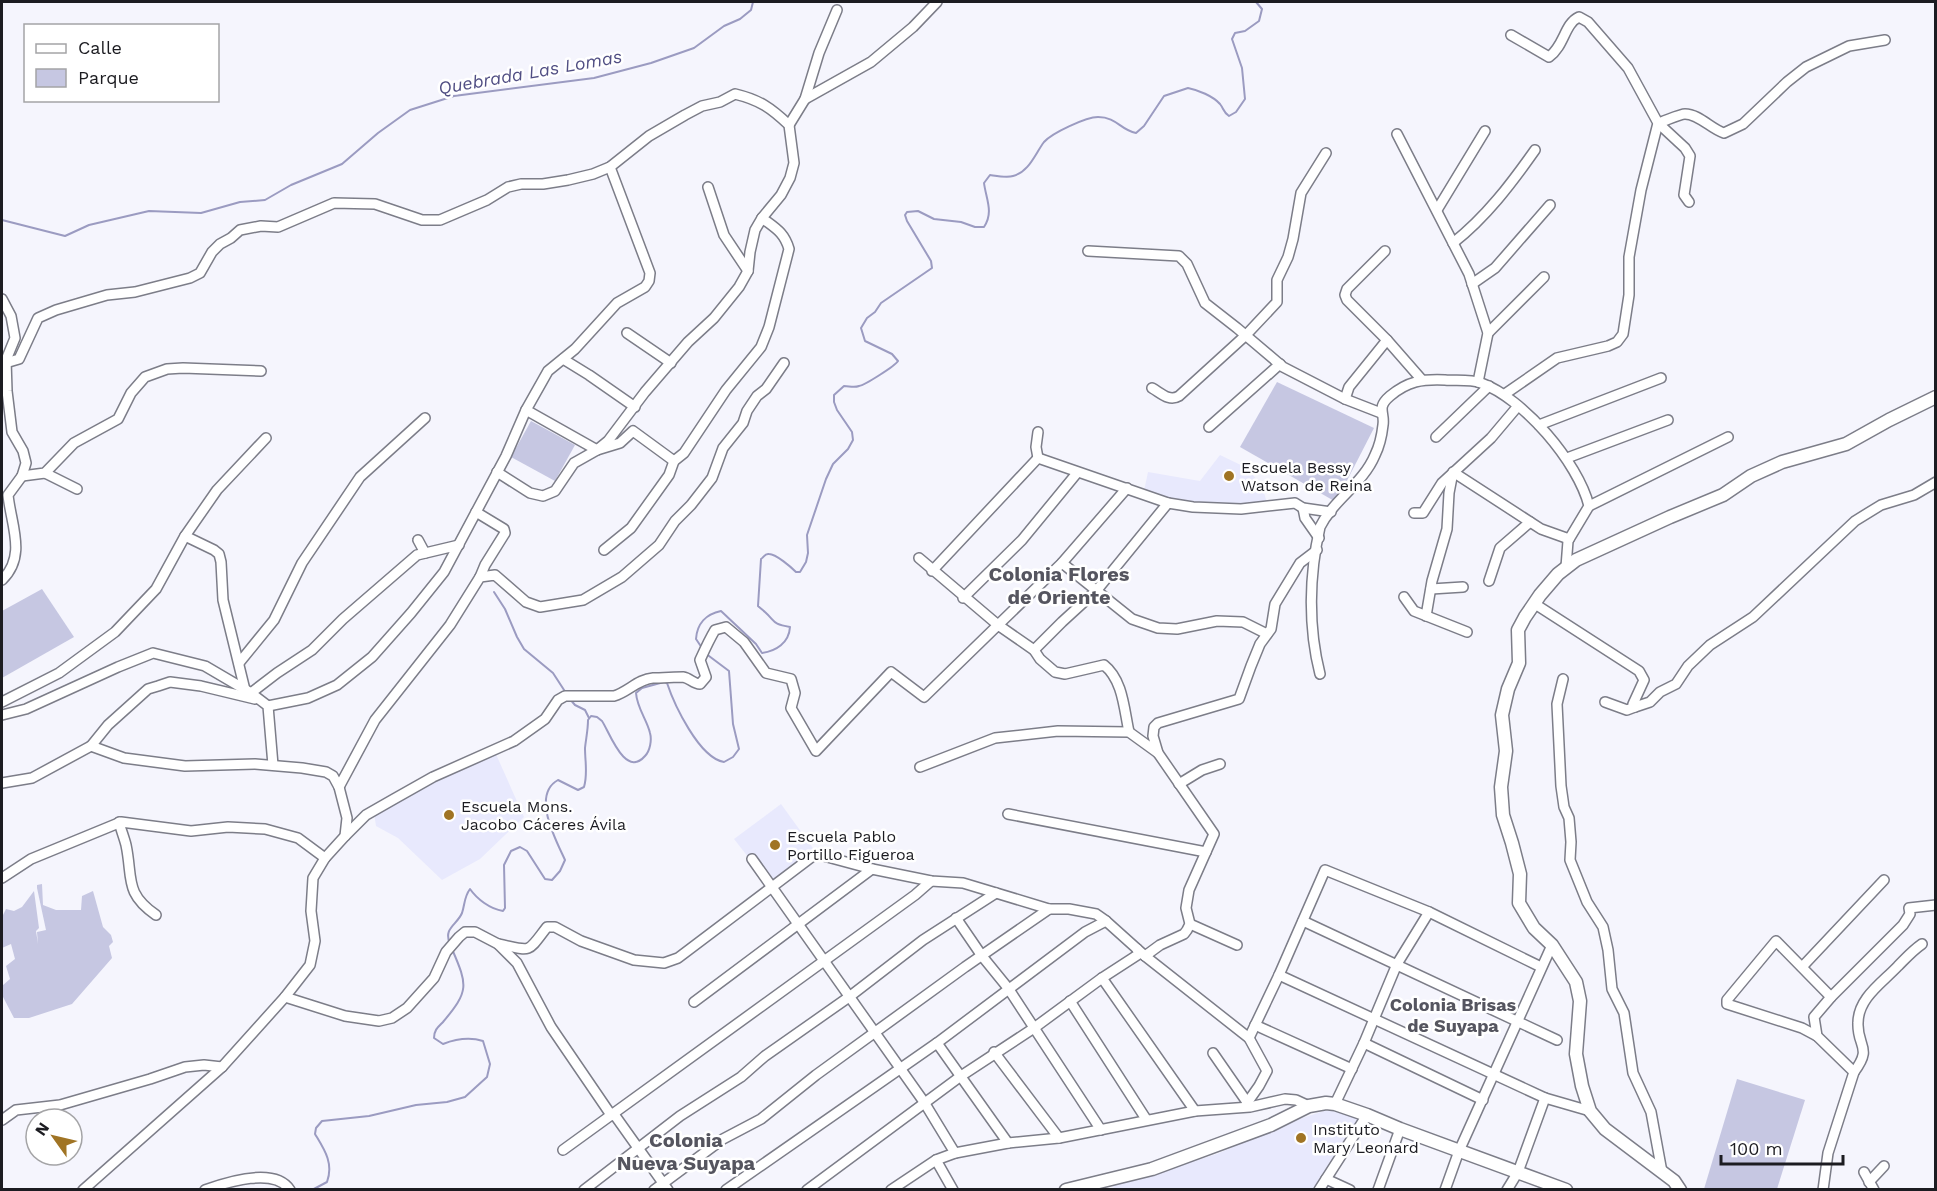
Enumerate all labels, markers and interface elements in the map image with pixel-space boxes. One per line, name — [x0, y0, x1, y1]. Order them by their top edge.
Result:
legend — [24, 24, 219, 102]
text: Calle — [78, 37, 122, 58]
water label: Quebrada Las Lomas — [437, 46, 623, 98]
text: Parque — [78, 67, 139, 88]
place label: Escuela Bessy Watson de Reina — [1241, 458, 1372, 495]
marker: Escuela Bessy Watson de Reina — [1222, 469, 1236, 483]
district label: Colonia Flores de Oriente — [989, 562, 1130, 609]
place label: Escuela Mons. Jacobo Cáceres Ávila — [461, 797, 626, 834]
marker: Escuela Mons. Jacobo Cáceres Ávila — [442, 808, 456, 822]
place label: Escuela Pablo Portillo Figueroa — [787, 827, 915, 864]
marker: Escuela Pablo Portillo Figueroa — [768, 838, 782, 852]
district label: Colonia Brisas de Suyapa — [1390, 994, 1517, 1036]
north arrow — [24, 1107, 84, 1167]
text: N — [31, 1119, 53, 1139]
place label: Instituto Mary Leonard — [1313, 1120, 1419, 1157]
district label: Colonia Nueva Suyapa — [617, 1128, 756, 1175]
scale bar — [1721, 1128, 1842, 1166]
marker: Instituto Mary Leonard — [1294, 1131, 1308, 1145]
text: 100 m — [1730, 1138, 1783, 1159]

